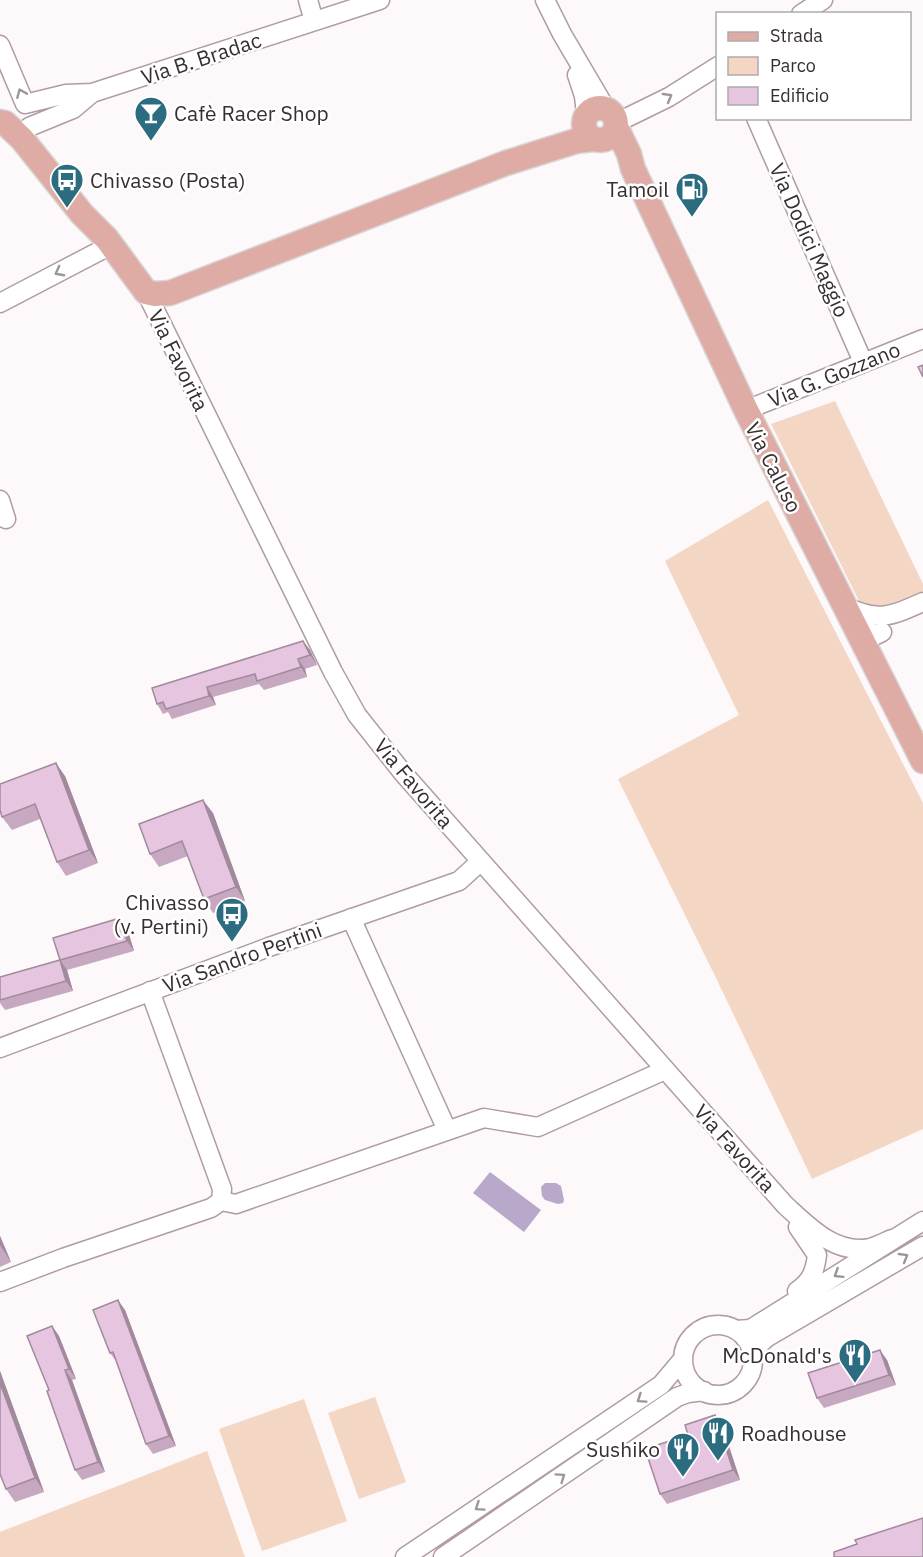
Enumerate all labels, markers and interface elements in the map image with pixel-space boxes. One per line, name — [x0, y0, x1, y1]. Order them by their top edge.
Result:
legend — [716, 12, 911, 120]
text: Strada — [770, 24, 823, 47]
street label: Via B. Bradac — [137, 25, 265, 91]
text: Parco — [770, 54, 816, 77]
text: Edificio — [770, 84, 829, 107]
one-way arrow — [16, 88, 28, 99]
one-way arrow — [662, 93, 672, 104]
bar icon: Cafè Racer Shop — [133, 95, 169, 142]
place label: Cafè Racer Shop — [174, 99, 329, 127]
street label: Via Dodici Maggio — [763, 159, 857, 321]
bus stop icon: Chivasso (Posta) — [49, 162, 85, 209]
place label: Chivasso (Posta) — [90, 166, 245, 194]
fuel station icon: Tamoil — [674, 171, 710, 218]
place label: Tamoil — [606, 175, 669, 203]
one-way arrow — [55, 265, 66, 276]
street label: Via Favorita — [142, 305, 216, 415]
street label: Via G. Gozzano — [764, 335, 904, 413]
street label: Via Caluso — [739, 417, 809, 517]
street label: Via Favorita — [368, 732, 460, 834]
place label: Chivasso (v. Pertini) — [113, 888, 209, 940]
bus stop icon: Chivasso (v. Pertini) — [214, 896, 250, 943]
street label: Via Sandro Pertini — [159, 915, 325, 999]
street label: Via Favorita — [688, 1098, 782, 1198]
one-way arrow — [898, 1252, 909, 1264]
one-way arrow — [833, 1266, 844, 1277]
restaurant icon: McDonald's — [837, 1337, 873, 1384]
place label: McDonald's — [722, 1341, 832, 1369]
one-way arrow — [636, 1391, 647, 1402]
restaurant icon: Roadhouse — [700, 1415, 736, 1462]
place label: Roadhouse — [741, 1419, 847, 1447]
restaurant icon: Sushiko — [665, 1431, 701, 1478]
place label: Sushiko — [586, 1435, 660, 1463]
one-way arrow — [554, 1473, 565, 1484]
one-way arrow — [474, 1500, 485, 1511]

